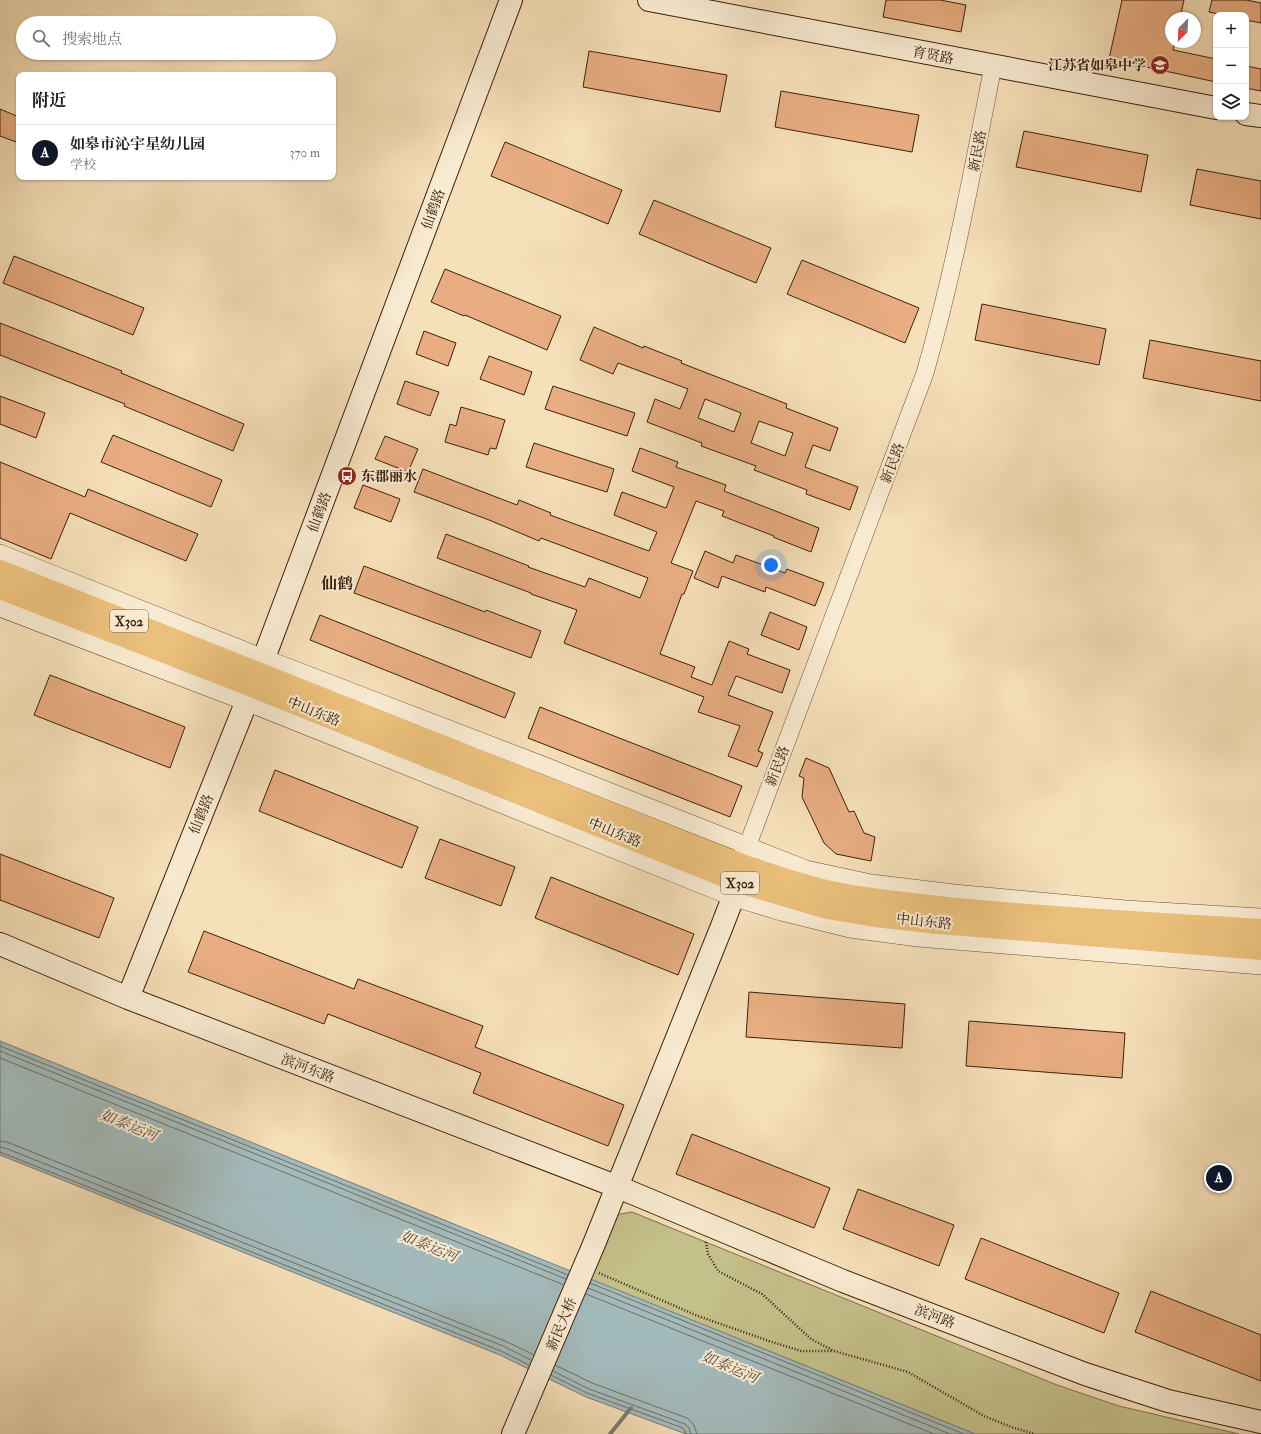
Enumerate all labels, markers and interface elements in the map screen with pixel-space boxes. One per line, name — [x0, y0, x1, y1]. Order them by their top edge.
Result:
north arrow — [1165, 12, 1201, 48]
map controls — [1213, 12, 1249, 120]
button: + — [1213, 12, 1249, 48]
search box — [16, 16, 336, 60]
icon: search — [30, 27, 52, 49]
text: 搜索地点 — [62, 30, 122, 49]
street label: 育贤路 — [911, 43, 955, 68]
button: − — [1213, 48, 1249, 84]
school or university icon: 江苏省如皋中学 — [1149, 54, 1171, 76]
place label: 江苏省如皋中学 — [1048, 57, 1146, 74]
button: layers — [1213, 84, 1249, 120]
text: 附近 — [32, 90, 66, 111]
street label: 新民路 — [965, 129, 990, 173]
text: 如皋市沁宇星幼儿园 — [70, 135, 205, 154]
text: A — [41, 145, 49, 161]
text: 370 m — [290, 145, 320, 161]
text: 学校 — [70, 157, 96, 173]
street label: 仙鹤路 — [418, 187, 449, 232]
street label: 新民路 — [877, 441, 908, 486]
bus stop icon: 东郡丽水 — [336, 465, 358, 487]
place label: 东郡丽水 — [361, 468, 417, 485]
street label: 仙鹤路 — [304, 490, 335, 535]
your location — [761, 555, 781, 575]
district label: 仙鹤 — [321, 574, 353, 594]
road number: X302 — [110, 610, 148, 632]
street label: 中山东路 — [285, 693, 343, 730]
street label: 新民路 — [762, 744, 793, 789]
street label: 仙鹤路 — [186, 792, 217, 837]
street label: 中山东路 — [586, 814, 644, 851]
road number: X302 — [721, 872, 759, 894]
street label: 中山东路 — [895, 910, 953, 933]
street label: 滨河东路 — [279, 1050, 337, 1086]
water label: 如泰运河 — [97, 1105, 163, 1147]
pin: A — [1206, 1163, 1232, 1193]
water label: 如泰运河 — [397, 1226, 463, 1268]
street label: 新民大桥 — [543, 1295, 580, 1353]
street label: 滨河路 — [912, 1301, 957, 1332]
water label: 如泰运河 — [698, 1347, 764, 1389]

